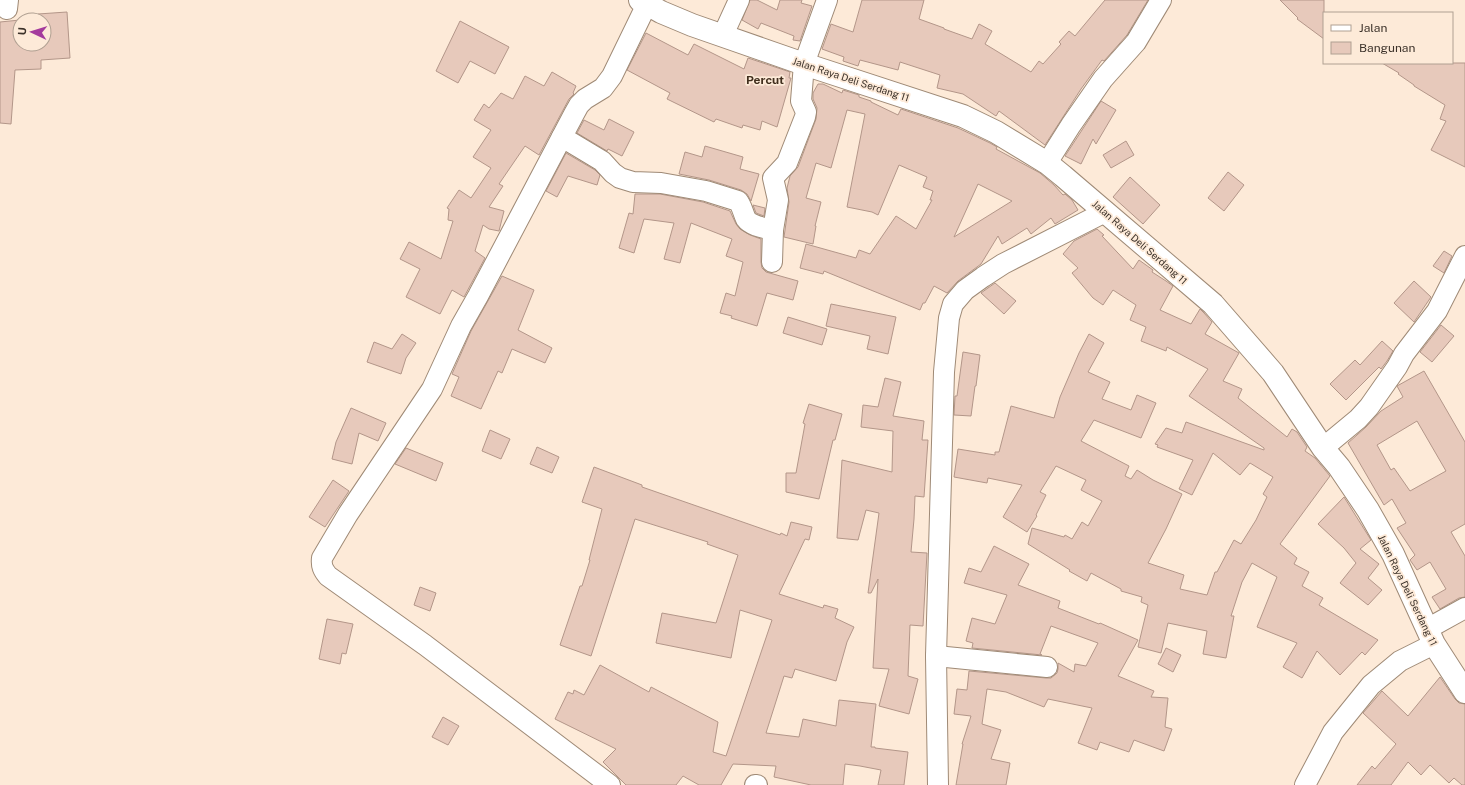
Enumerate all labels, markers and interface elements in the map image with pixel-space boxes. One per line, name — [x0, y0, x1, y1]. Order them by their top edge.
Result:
north arrow — [12, 12, 52, 52]
legend — [1323, 12, 1453, 64]
text: Jalan — [1359, 21, 1388, 35]
text: U — [16, 27, 28, 36]
text: Bangunan — [1359, 41, 1415, 55]
street label: Jalan Raya Deli Serdang 11 — [791, 54, 911, 104]
district label: Percut — [746, 73, 784, 87]
street label: Jalan Raya Deli Serdang 11 — [1090, 197, 1190, 287]
street label: Jalan Raya Deli Serdang 11 — [1376, 533, 1440, 647]

